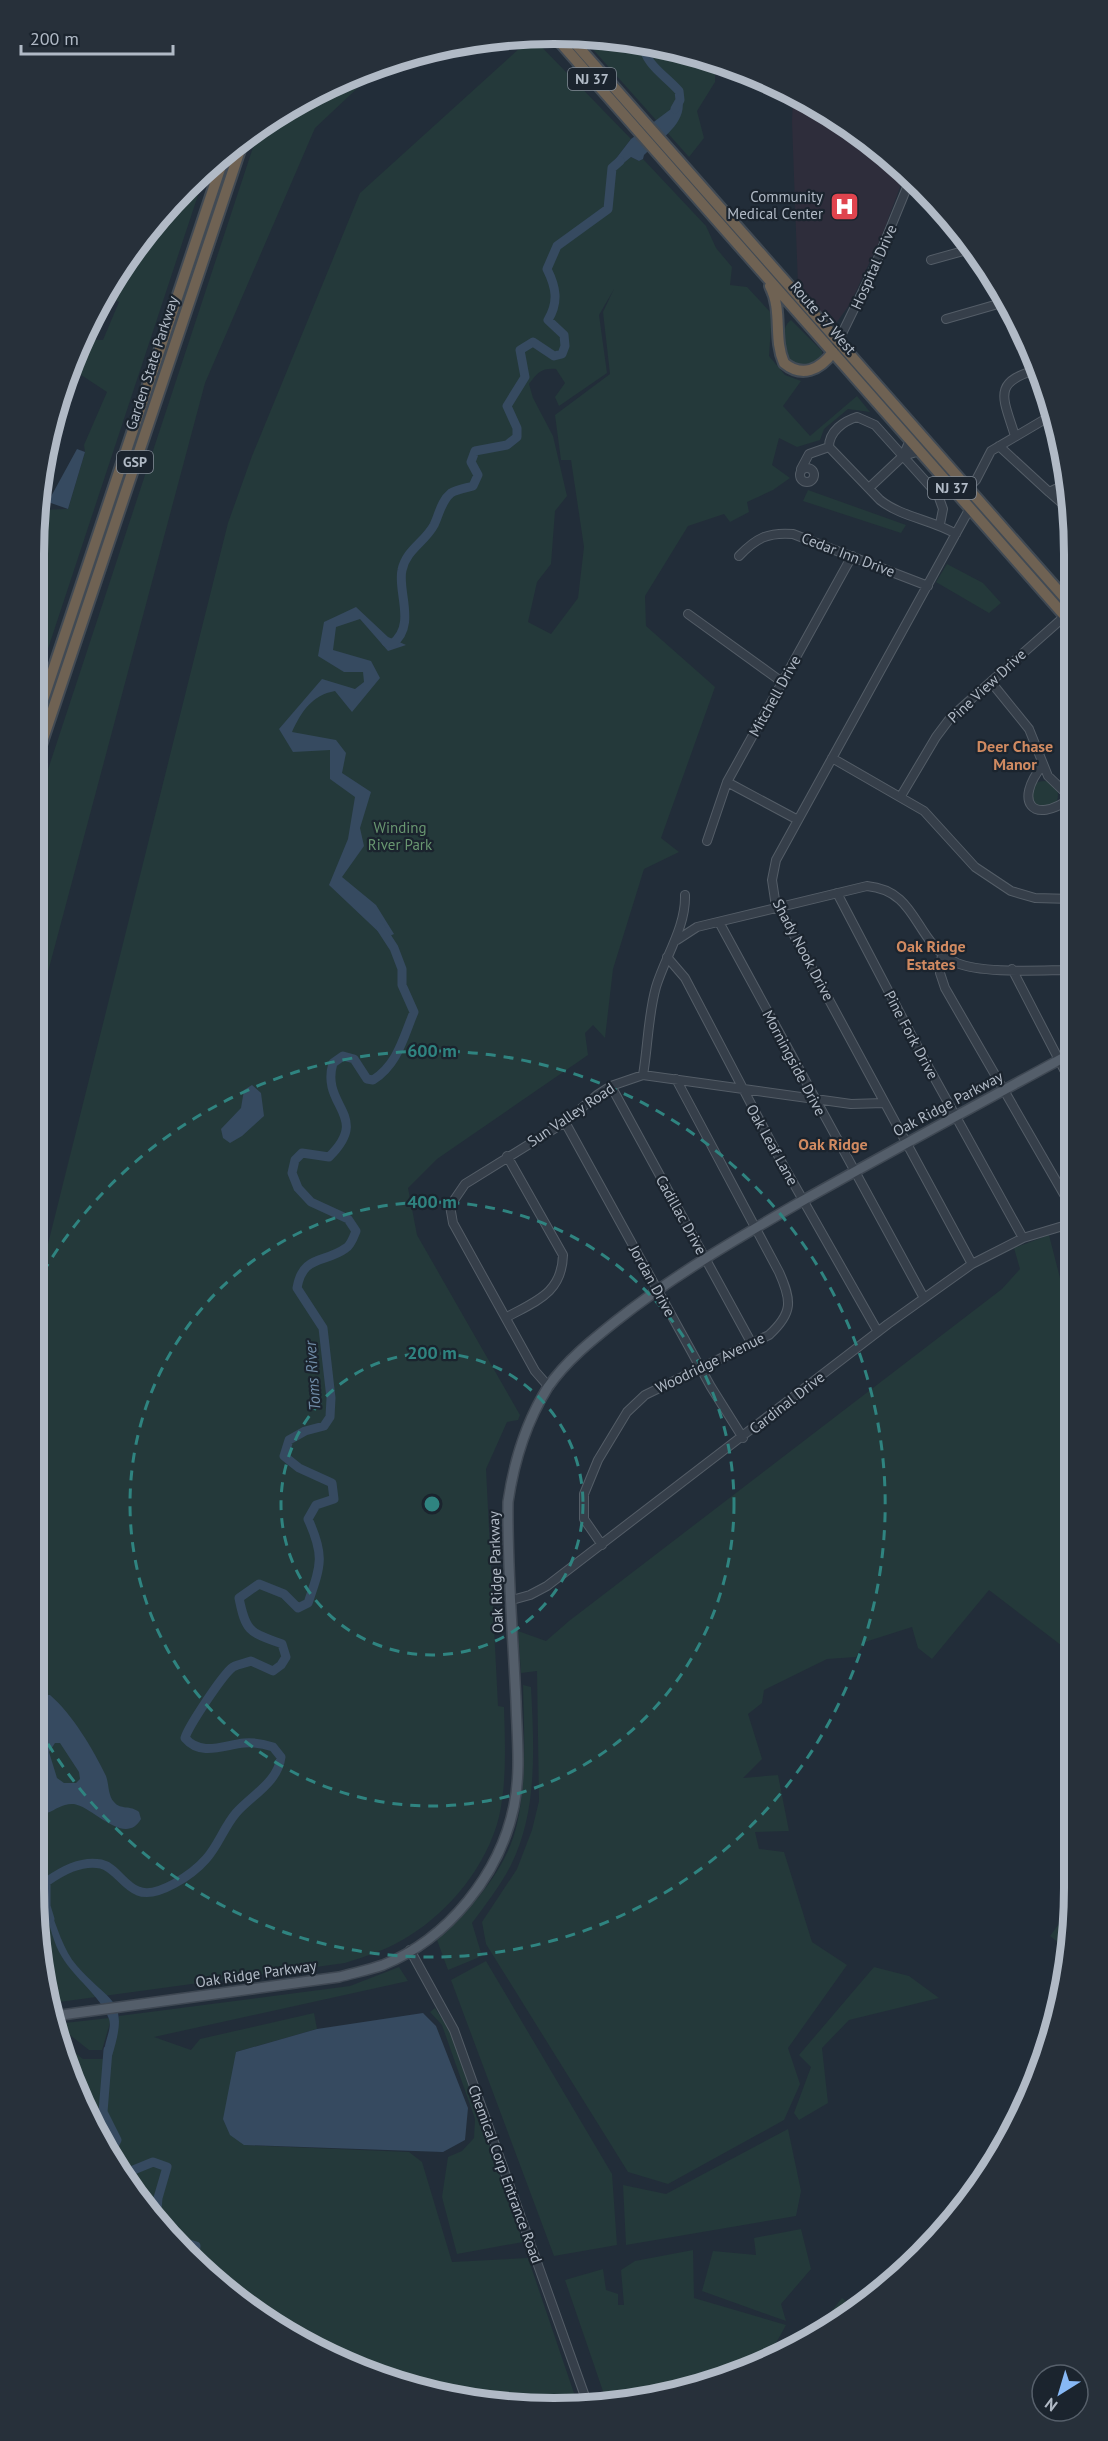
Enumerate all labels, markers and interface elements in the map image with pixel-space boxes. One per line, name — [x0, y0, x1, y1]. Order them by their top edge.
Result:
scale bar — [21, 18, 172, 56]
text: 200 m — [30, 27, 79, 50]
road number: NJ 37 — [568, 68, 616, 90]
place label: Community Medical Center — [727, 187, 823, 223]
hospital icon: Community Medical Center — [828, 190, 860, 222]
street label: Hospital Drive — [846, 221, 901, 312]
street label: Route 37 West — [786, 277, 860, 358]
street label: Garden State Parkway — [121, 293, 182, 432]
road number: GSP — [117, 451, 153, 473]
road number: NJ 37 — [928, 477, 976, 499]
street label: Cedar Inn Drive — [799, 528, 898, 581]
street label: Pine View Drive — [944, 645, 1030, 727]
street label: Mitchell Drive — [744, 652, 805, 740]
district label: Deer Chase Manor — [977, 736, 1053, 774]
park label: Winding River Park — [368, 818, 433, 854]
street label: Shady Nook Drive — [769, 896, 838, 1004]
district label: Oak Ridge Estates — [896, 936, 966, 974]
street label: Pine Fork Drive — [880, 987, 943, 1082]
street label: Morningside Drive — [759, 1007, 830, 1119]
text: 600 m — [407, 1039, 457, 1062]
street label: Oak Ridge Parkway — [889, 1066, 1006, 1141]
street label: Sun Valley Road — [523, 1078, 618, 1151]
street label: Oak Leaf Lane — [742, 1101, 803, 1189]
district label: Oak Ridge — [798, 1134, 868, 1154]
street label: Cadillac Drive — [652, 1172, 711, 1258]
text: 400 m — [407, 1190, 457, 1213]
street label: Jordan Drive — [625, 1241, 680, 1320]
street label: Woodridge Avenue — [652, 1328, 768, 1397]
water label: Toms River — [299, 1339, 324, 1412]
text: 200 m — [407, 1341, 457, 1364]
street label: Cardinal Drive — [745, 1367, 828, 1438]
centre of rings — [422, 1494, 442, 1514]
street label: Oak Ridge Parkway — [484, 1511, 507, 1633]
street label: Oak Ridge Parkway — [194, 1956, 318, 1991]
street label: Chemical Corp Entrance Road — [464, 2082, 547, 2266]
north arrow — [1030, 2363, 1090, 2423]
text: N — [1041, 2394, 1061, 2416]

